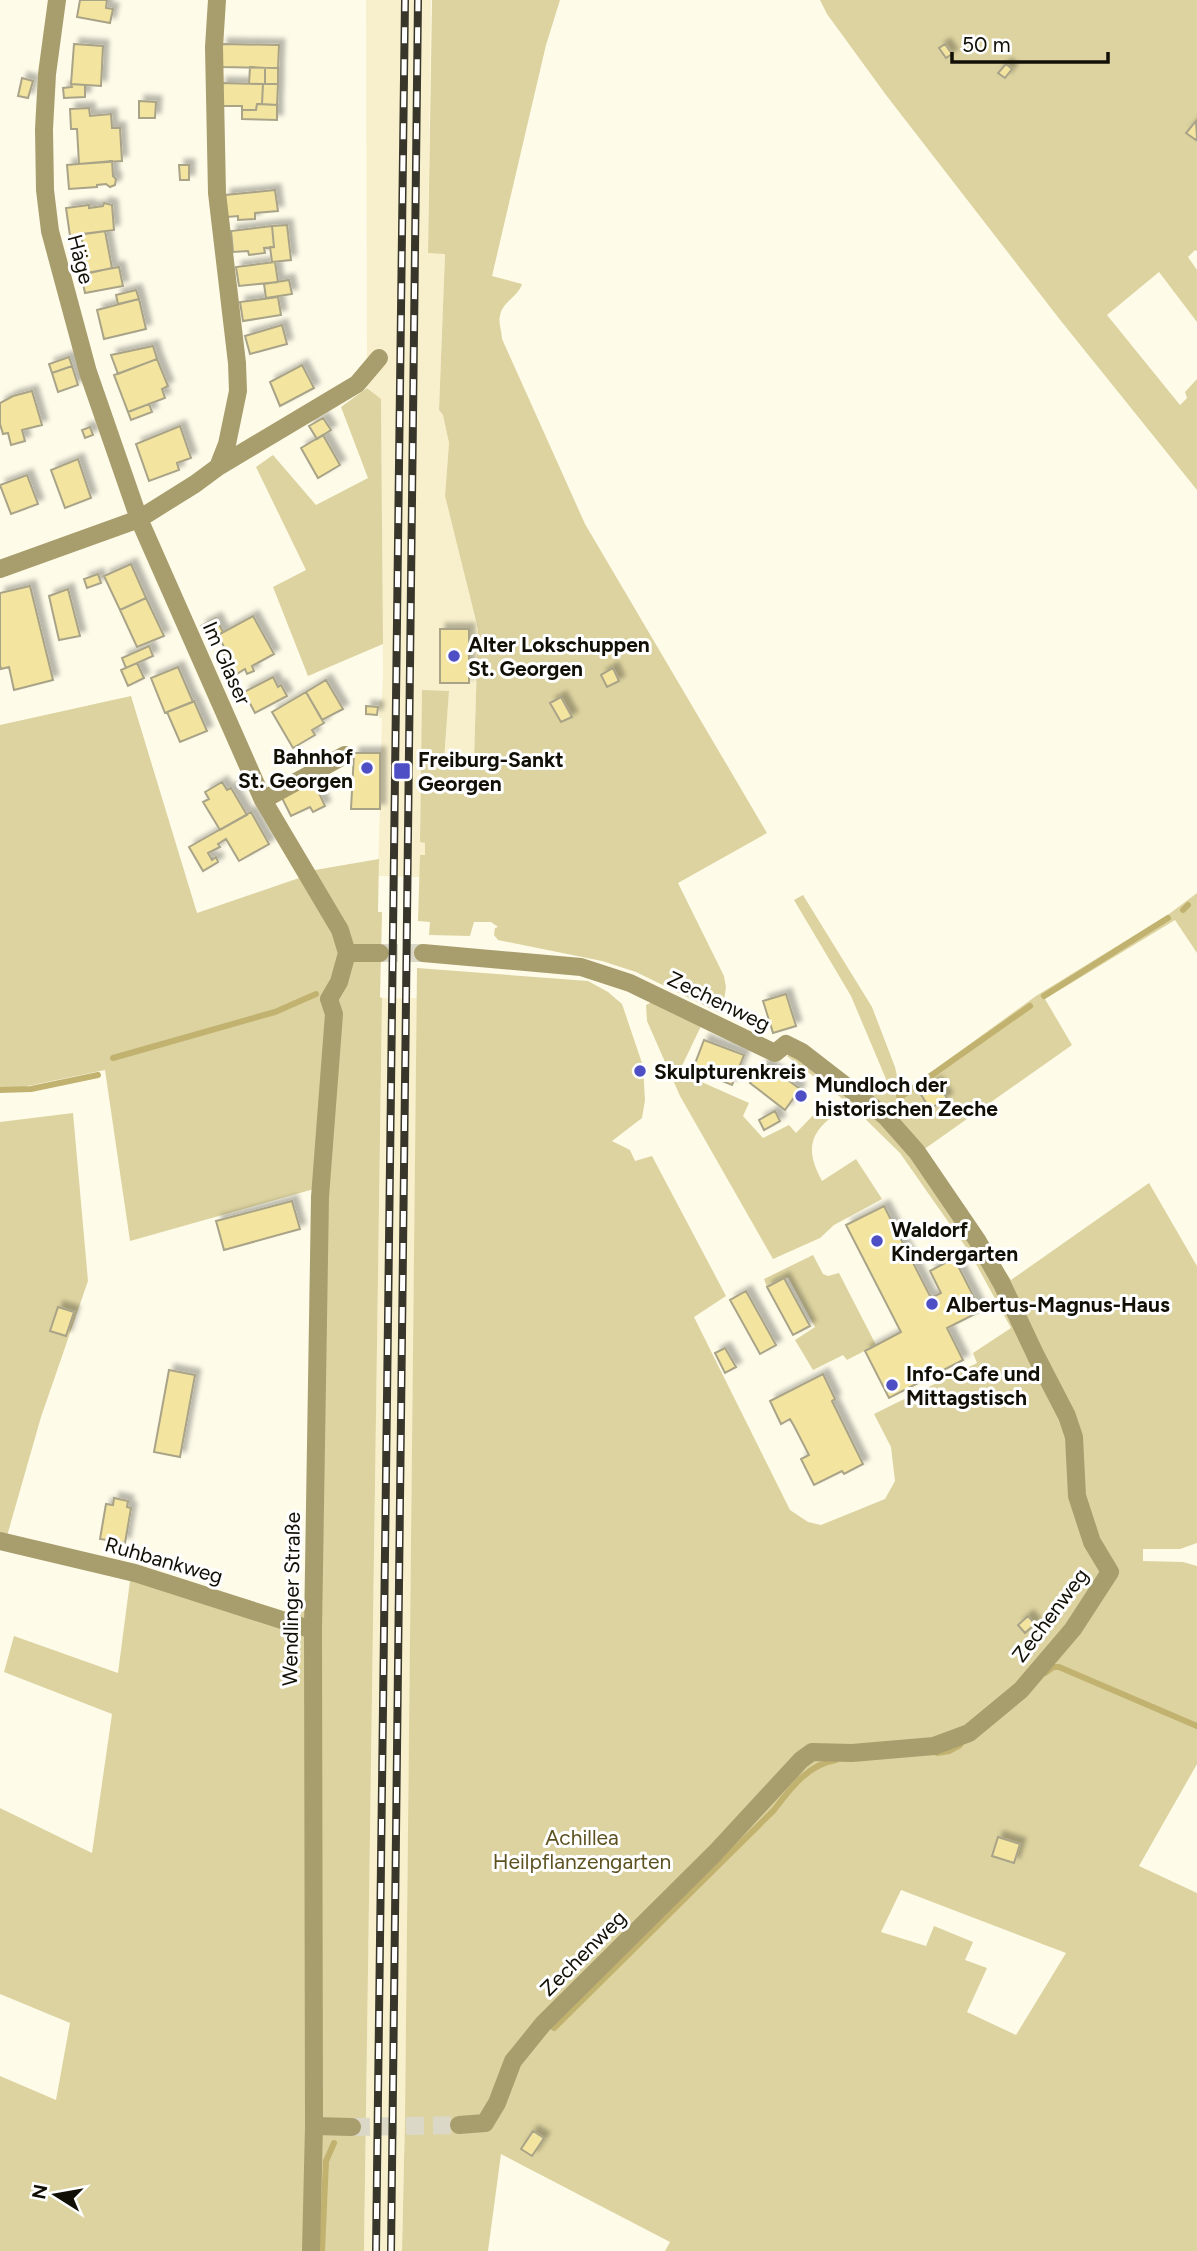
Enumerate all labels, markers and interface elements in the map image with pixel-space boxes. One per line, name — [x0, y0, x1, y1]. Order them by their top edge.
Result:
scale bar — [952, 21, 1108, 65]
text: 50 m — [962, 32, 1011, 57]
street label: Häge — [62, 231, 100, 287]
street label: Im Glaser — [198, 618, 256, 708]
place label: Alter Lokschuppen St. Georgen — [468, 632, 650, 681]
marker: Alter Lokschuppen St. Georgen — [446, 648, 462, 664]
place label: Bahnhof St. Georgen — [238, 744, 354, 793]
place label: Freiburg-Sankt Georgen — [418, 747, 564, 796]
marker: Bahnhof St. Georgen — [359, 760, 375, 776]
marker: Freiburg-Sankt Georgen — [392, 761, 412, 781]
street label: Zechenweg — [664, 965, 774, 1037]
place label: Skulpturenkreis — [654, 1059, 806, 1084]
marker: Skulpturenkreis — [632, 1063, 648, 1079]
place label: Mundloch der historischen Zeche — [815, 1072, 998, 1121]
marker: Mundloch der historischen Zeche — [793, 1088, 809, 1104]
place label: Waldorf Kindergarten — [891, 1217, 1018, 1266]
marker: Waldorf Kindergarten — [869, 1233, 885, 1249]
place label: Albertus-Magnus-Haus — [946, 1292, 1170, 1317]
marker: Albertus-Magnus-Haus — [924, 1296, 940, 1312]
place label: Info-Cafe und Mittagstisch — [906, 1361, 1040, 1410]
marker: Info-Cafe und Mittagstisch — [884, 1377, 900, 1393]
street label: Wendlinger Straße — [277, 1512, 305, 1686]
street label: Ruhbankweg — [102, 1531, 226, 1589]
street label: Zechenweg — [1007, 1563, 1093, 1667]
park label: Achillea Heilpflanzengarten — [493, 1825, 671, 1874]
street label: Zechenweg — [535, 1905, 631, 2001]
north arrow — [21, 2160, 91, 2230]
text: N — [27, 2182, 52, 2201]

